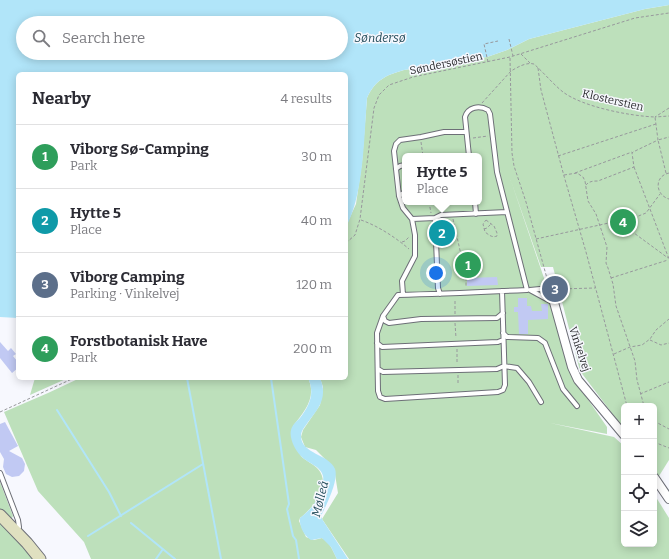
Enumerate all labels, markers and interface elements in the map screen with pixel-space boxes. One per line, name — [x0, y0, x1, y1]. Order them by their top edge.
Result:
search box — [16, 16, 348, 60]
icon: search — [30, 27, 52, 49]
text: Search here — [62, 29, 145, 47]
water label: Søndersø — [354, 31, 406, 45]
street label: Søndersøstien — [408, 49, 484, 78]
street label: Klosterstien — [581, 87, 645, 114]
text: Nearby — [32, 88, 91, 109]
text: 4 results — [280, 91, 332, 106]
text: Viborg Sø-Camping — [70, 140, 209, 158]
text: 1 — [42, 149, 48, 164]
text: 30 m — [301, 149, 332, 164]
popup — [402, 153, 482, 205]
text: Park — [70, 158, 97, 173]
text: Hytte 5 — [417, 163, 467, 181]
text: Place — [417, 181, 448, 196]
text: Hytte 5 — [70, 204, 121, 222]
pin: 4 — [610, 207, 636, 237]
text: 2 — [41, 213, 49, 228]
text: 40 m — [301, 213, 332, 228]
pin: 2 — [429, 218, 455, 248]
text: Place — [70, 222, 102, 237]
pin: 1 — [455, 250, 481, 280]
your location — [426, 263, 446, 283]
text: Viborg Camping — [70, 268, 185, 286]
pin: 3 — [542, 274, 568, 304]
text: 3 — [41, 277, 49, 292]
text: 120 m — [296, 277, 332, 292]
text: Parking · Vinkelvej — [70, 286, 180, 301]
street label: Vinkelvej — [566, 325, 593, 373]
text: Forstbotanisk Have — [70, 332, 208, 350]
text: 4 — [41, 341, 49, 356]
text: 200 m — [293, 341, 332, 356]
text: Park — [70, 350, 97, 365]
map controls — [621, 403, 657, 547]
button: + — [621, 403, 657, 439]
button: − — [621, 439, 657, 475]
button: locate — [621, 475, 657, 511]
water label: Mølleå — [309, 479, 331, 519]
button: layers — [621, 511, 657, 547]

